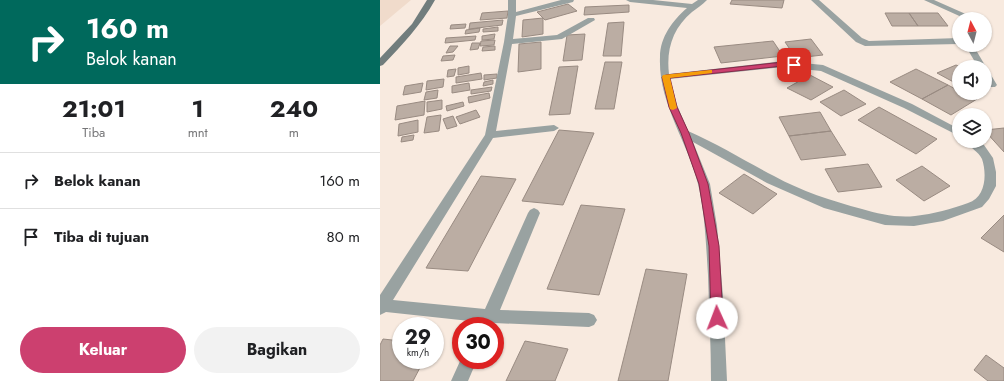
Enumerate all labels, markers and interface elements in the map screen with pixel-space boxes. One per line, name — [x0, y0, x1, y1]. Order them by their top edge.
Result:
text: 160 m — [86, 8, 169, 49]
north arrow — [952, 12, 992, 52]
map controls — [952, 12, 992, 148]
icon: right — [20, 16, 72, 68]
text: Belok kanan — [86, 46, 177, 72]
pin — [777, 48, 811, 82]
icon: arrive — [783, 54, 805, 76]
button: sound — [952, 60, 992, 100]
text: 21:01 — [62, 91, 126, 126]
text: 1 — [192, 91, 204, 126]
text: 240 — [270, 91, 318, 126]
button: layers — [952, 108, 992, 148]
text: Tiba — [82, 123, 105, 142]
text: mnt — [188, 123, 208, 142]
text: m — [289, 123, 299, 142]
icon: right — [20, 170, 42, 192]
text: Belok kanan — [54, 170, 141, 192]
text: 160 m — [319, 170, 360, 192]
icon: arrive — [20, 226, 42, 248]
text: Tiba di tujuan — [54, 226, 149, 248]
text: 80 m — [327, 226, 360, 248]
position arrow — [696, 297, 738, 339]
speed limit sign: 30 — [452, 317, 504, 369]
text: 29 — [405, 323, 431, 352]
button: Keluar — [20, 327, 186, 373]
button: Bagikan — [194, 327, 360, 373]
text: km/h — [407, 345, 429, 360]

